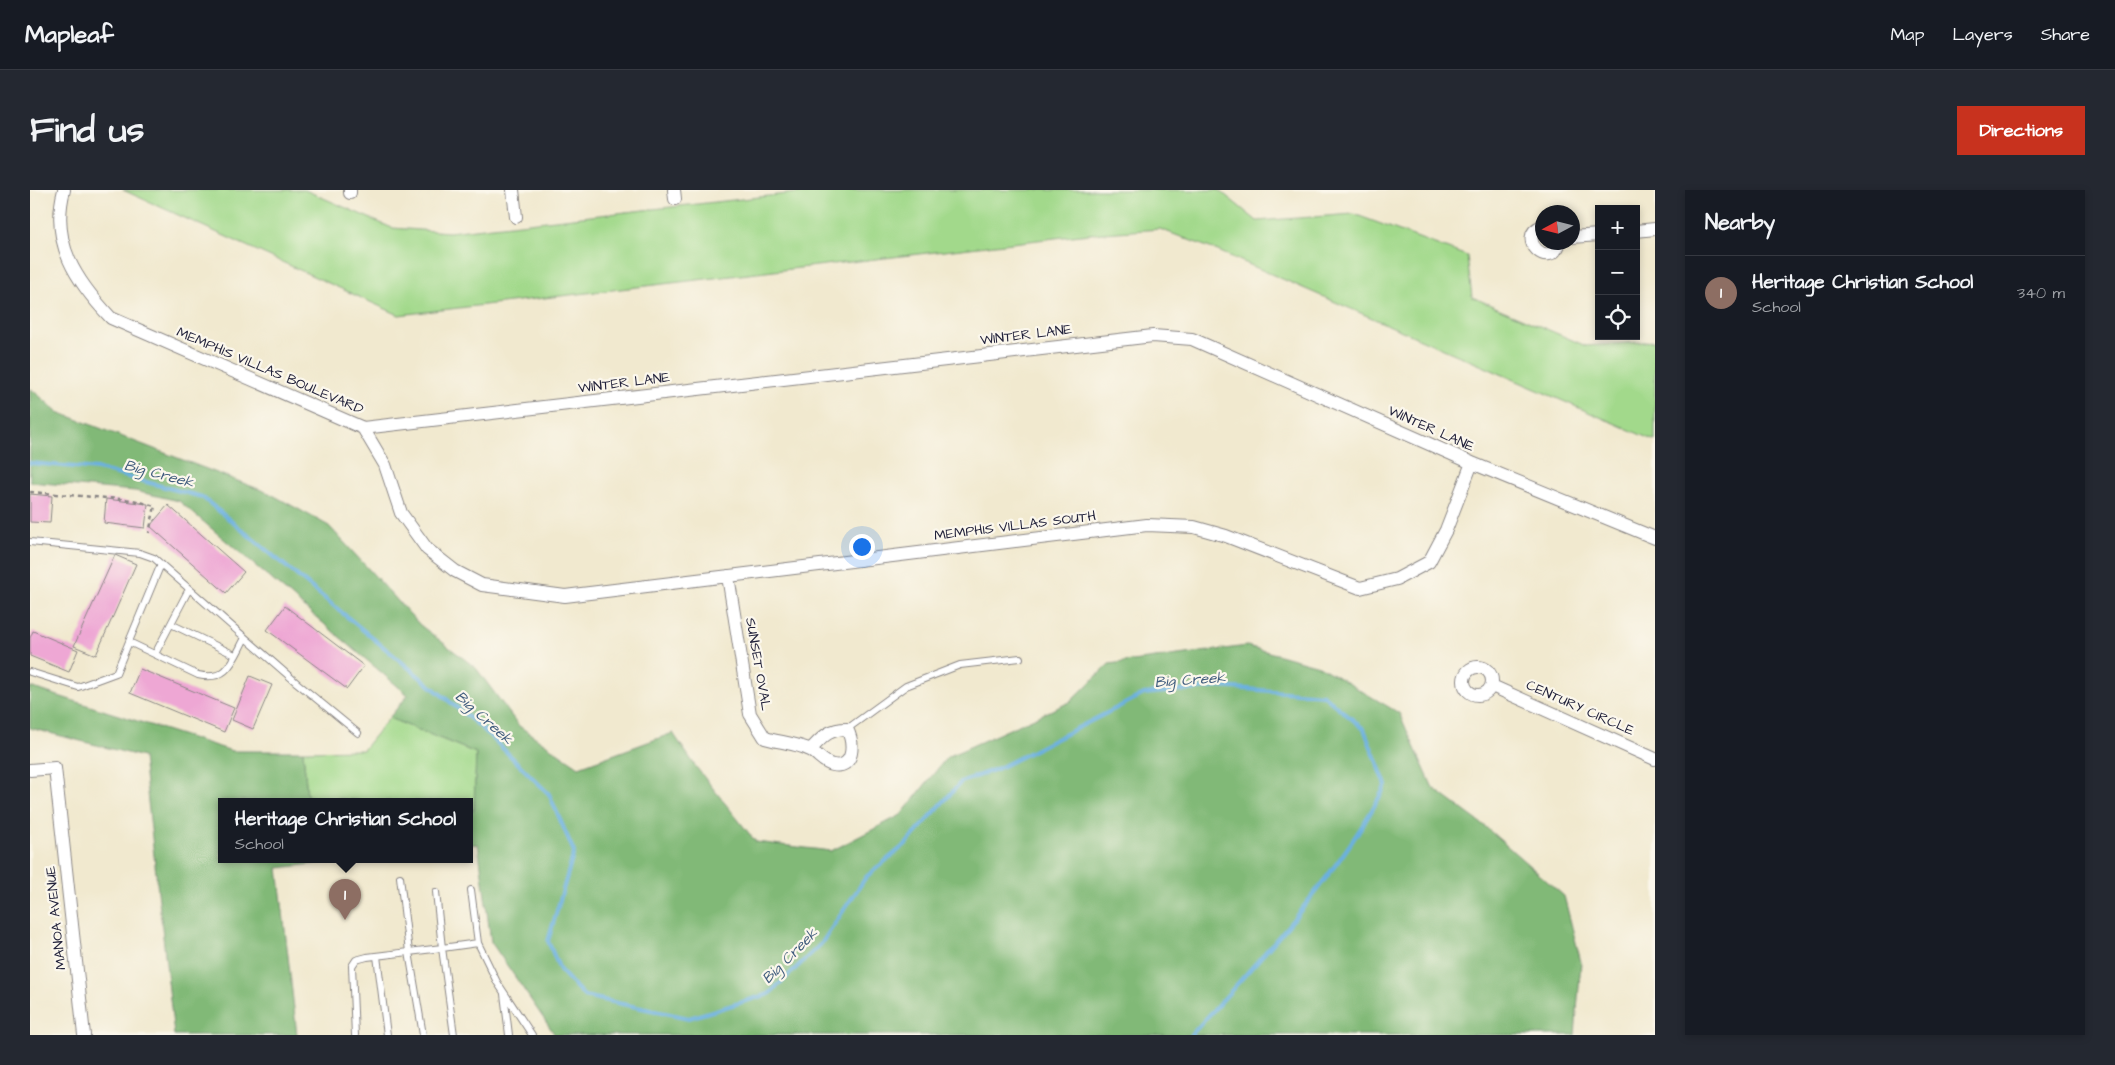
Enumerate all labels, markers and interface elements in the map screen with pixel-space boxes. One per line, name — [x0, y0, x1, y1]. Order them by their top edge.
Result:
text: Mapleaf — [25, 18, 114, 52]
text: Map — [1890, 22, 1924, 47]
text: Layers — [1952, 22, 2013, 47]
text: Share — [2041, 22, 2090, 47]
text: Find us — [30, 106, 144, 155]
button: Directions — [1957, 106, 2085, 155]
north arrow — [1535, 205, 1580, 250]
map controls — [1595, 205, 1640, 340]
button: + — [1595, 205, 1640, 250]
text: Nearby — [1705, 208, 1775, 237]
button: − — [1595, 250, 1640, 295]
text: Heritage Christian School — [1752, 269, 1973, 296]
text: 1 — [1720, 282, 1722, 304]
text: 340 m — [2017, 282, 2065, 304]
button: locate — [1595, 295, 1640, 340]
text: School — [1752, 296, 1801, 318]
street label: WINTER LANE — [979, 319, 1074, 351]
street label: MEMPHIS VILLAS BOULEVARD — [173, 322, 367, 420]
street label: WINTER LANE — [577, 367, 672, 399]
street label: WINTER LANE — [1385, 401, 1478, 457]
water label: Big Creek — [122, 455, 197, 495]
street label: MEMPHIS VILLAS SOUTH — [933, 506, 1098, 546]
your location — [849, 534, 875, 560]
street label: SUNSET OVAL — [740, 616, 776, 712]
water label: Big Creek — [1154, 667, 1227, 694]
street label: CENTURY CIRCLE — [1523, 675, 1638, 741]
water label: Big Creek — [450, 686, 518, 751]
popup — [218, 798, 473, 863]
text: Heritage Christian School — [235, 806, 456, 833]
text: School — [235, 833, 284, 855]
street label: MANOA AVENUE — [41, 864, 71, 971]
pin: 1 — [329, 879, 361, 920]
water label: Big Creek — [757, 923, 824, 989]

